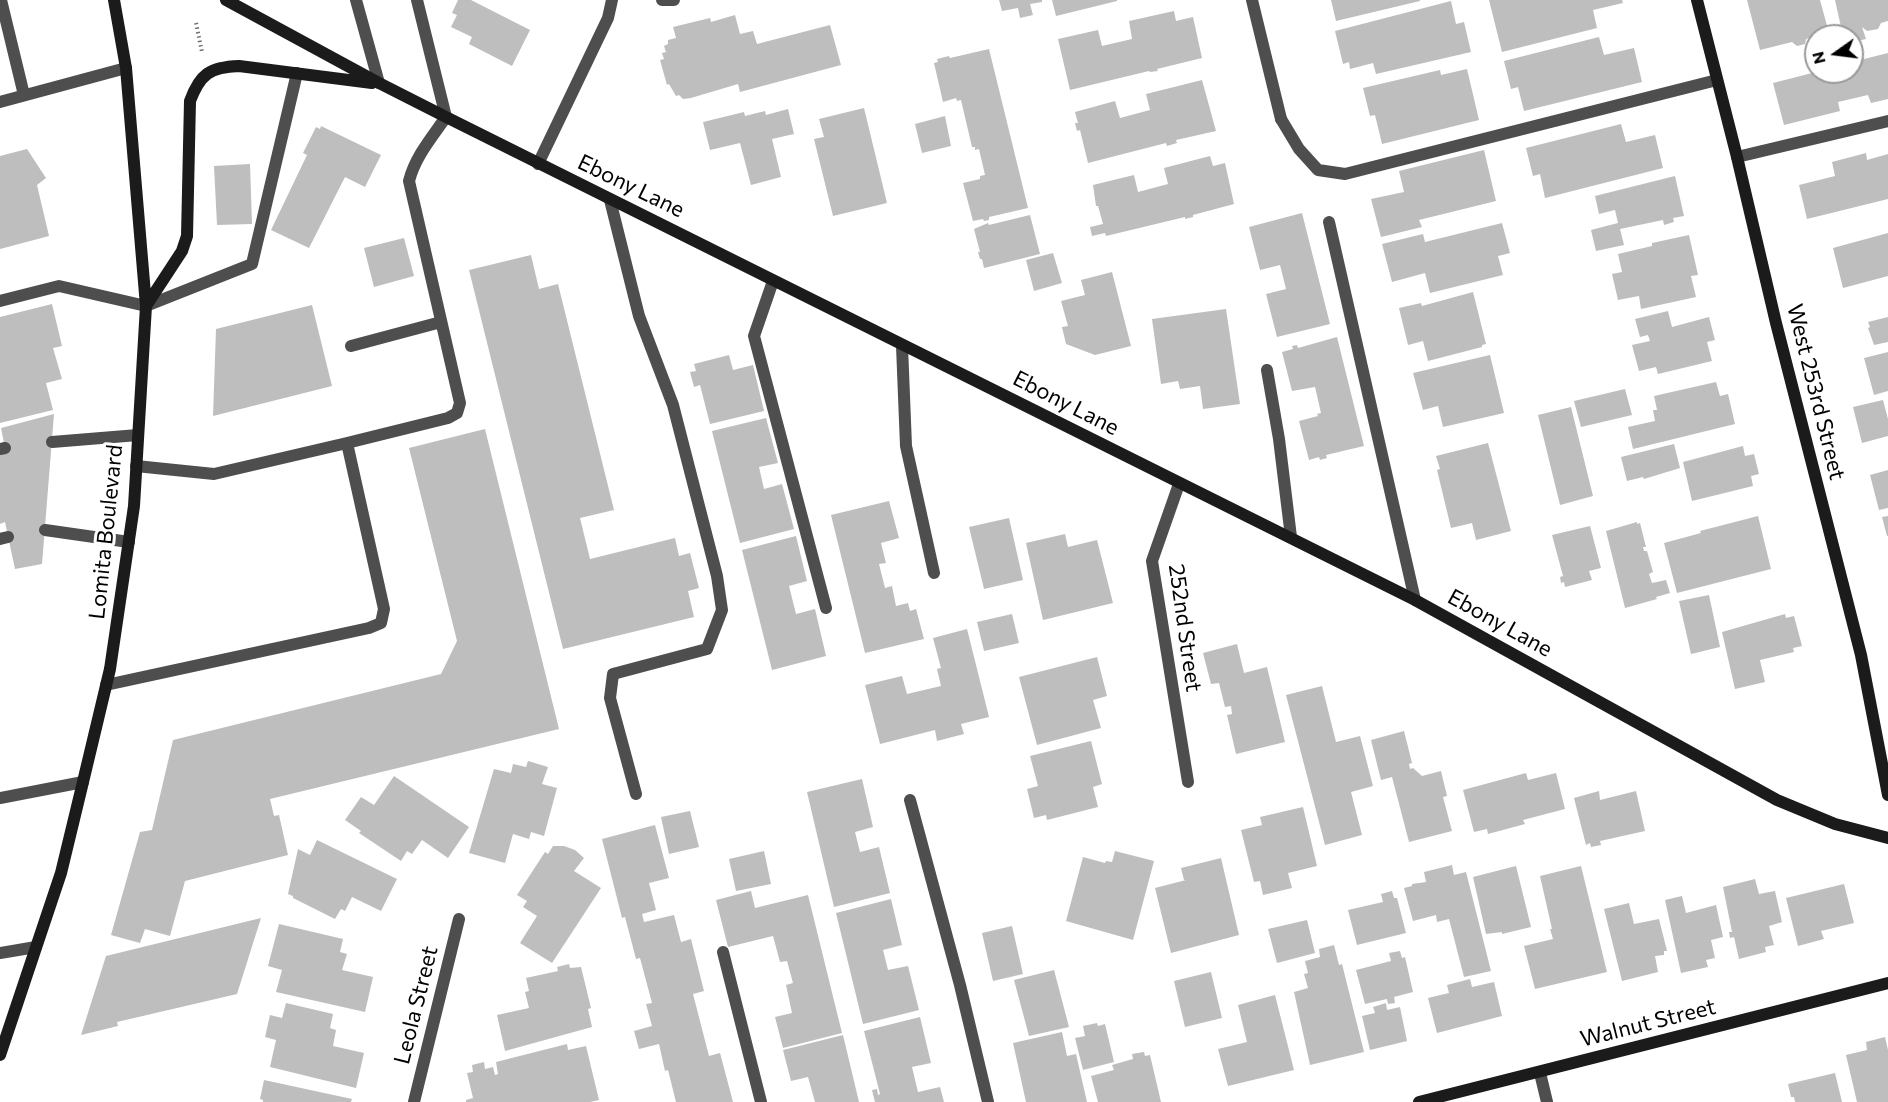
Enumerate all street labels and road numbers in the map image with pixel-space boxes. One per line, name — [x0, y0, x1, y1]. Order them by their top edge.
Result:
street label: Ebony Lane — [573, 149, 689, 223]
street label: West 253rd Street — [1781, 301, 1851, 483]
street label: Ebony Lane — [1009, 365, 1123, 441]
street label: Lomita Boulevard — [84, 443, 128, 621]
street label: 252nd Street — [1163, 562, 1207, 694]
street label: Ebony Lane — [1443, 583, 1557, 663]
street label: Leola Street — [389, 943, 443, 1067]
street label: Walnut Street — [1578, 993, 1718, 1053]

